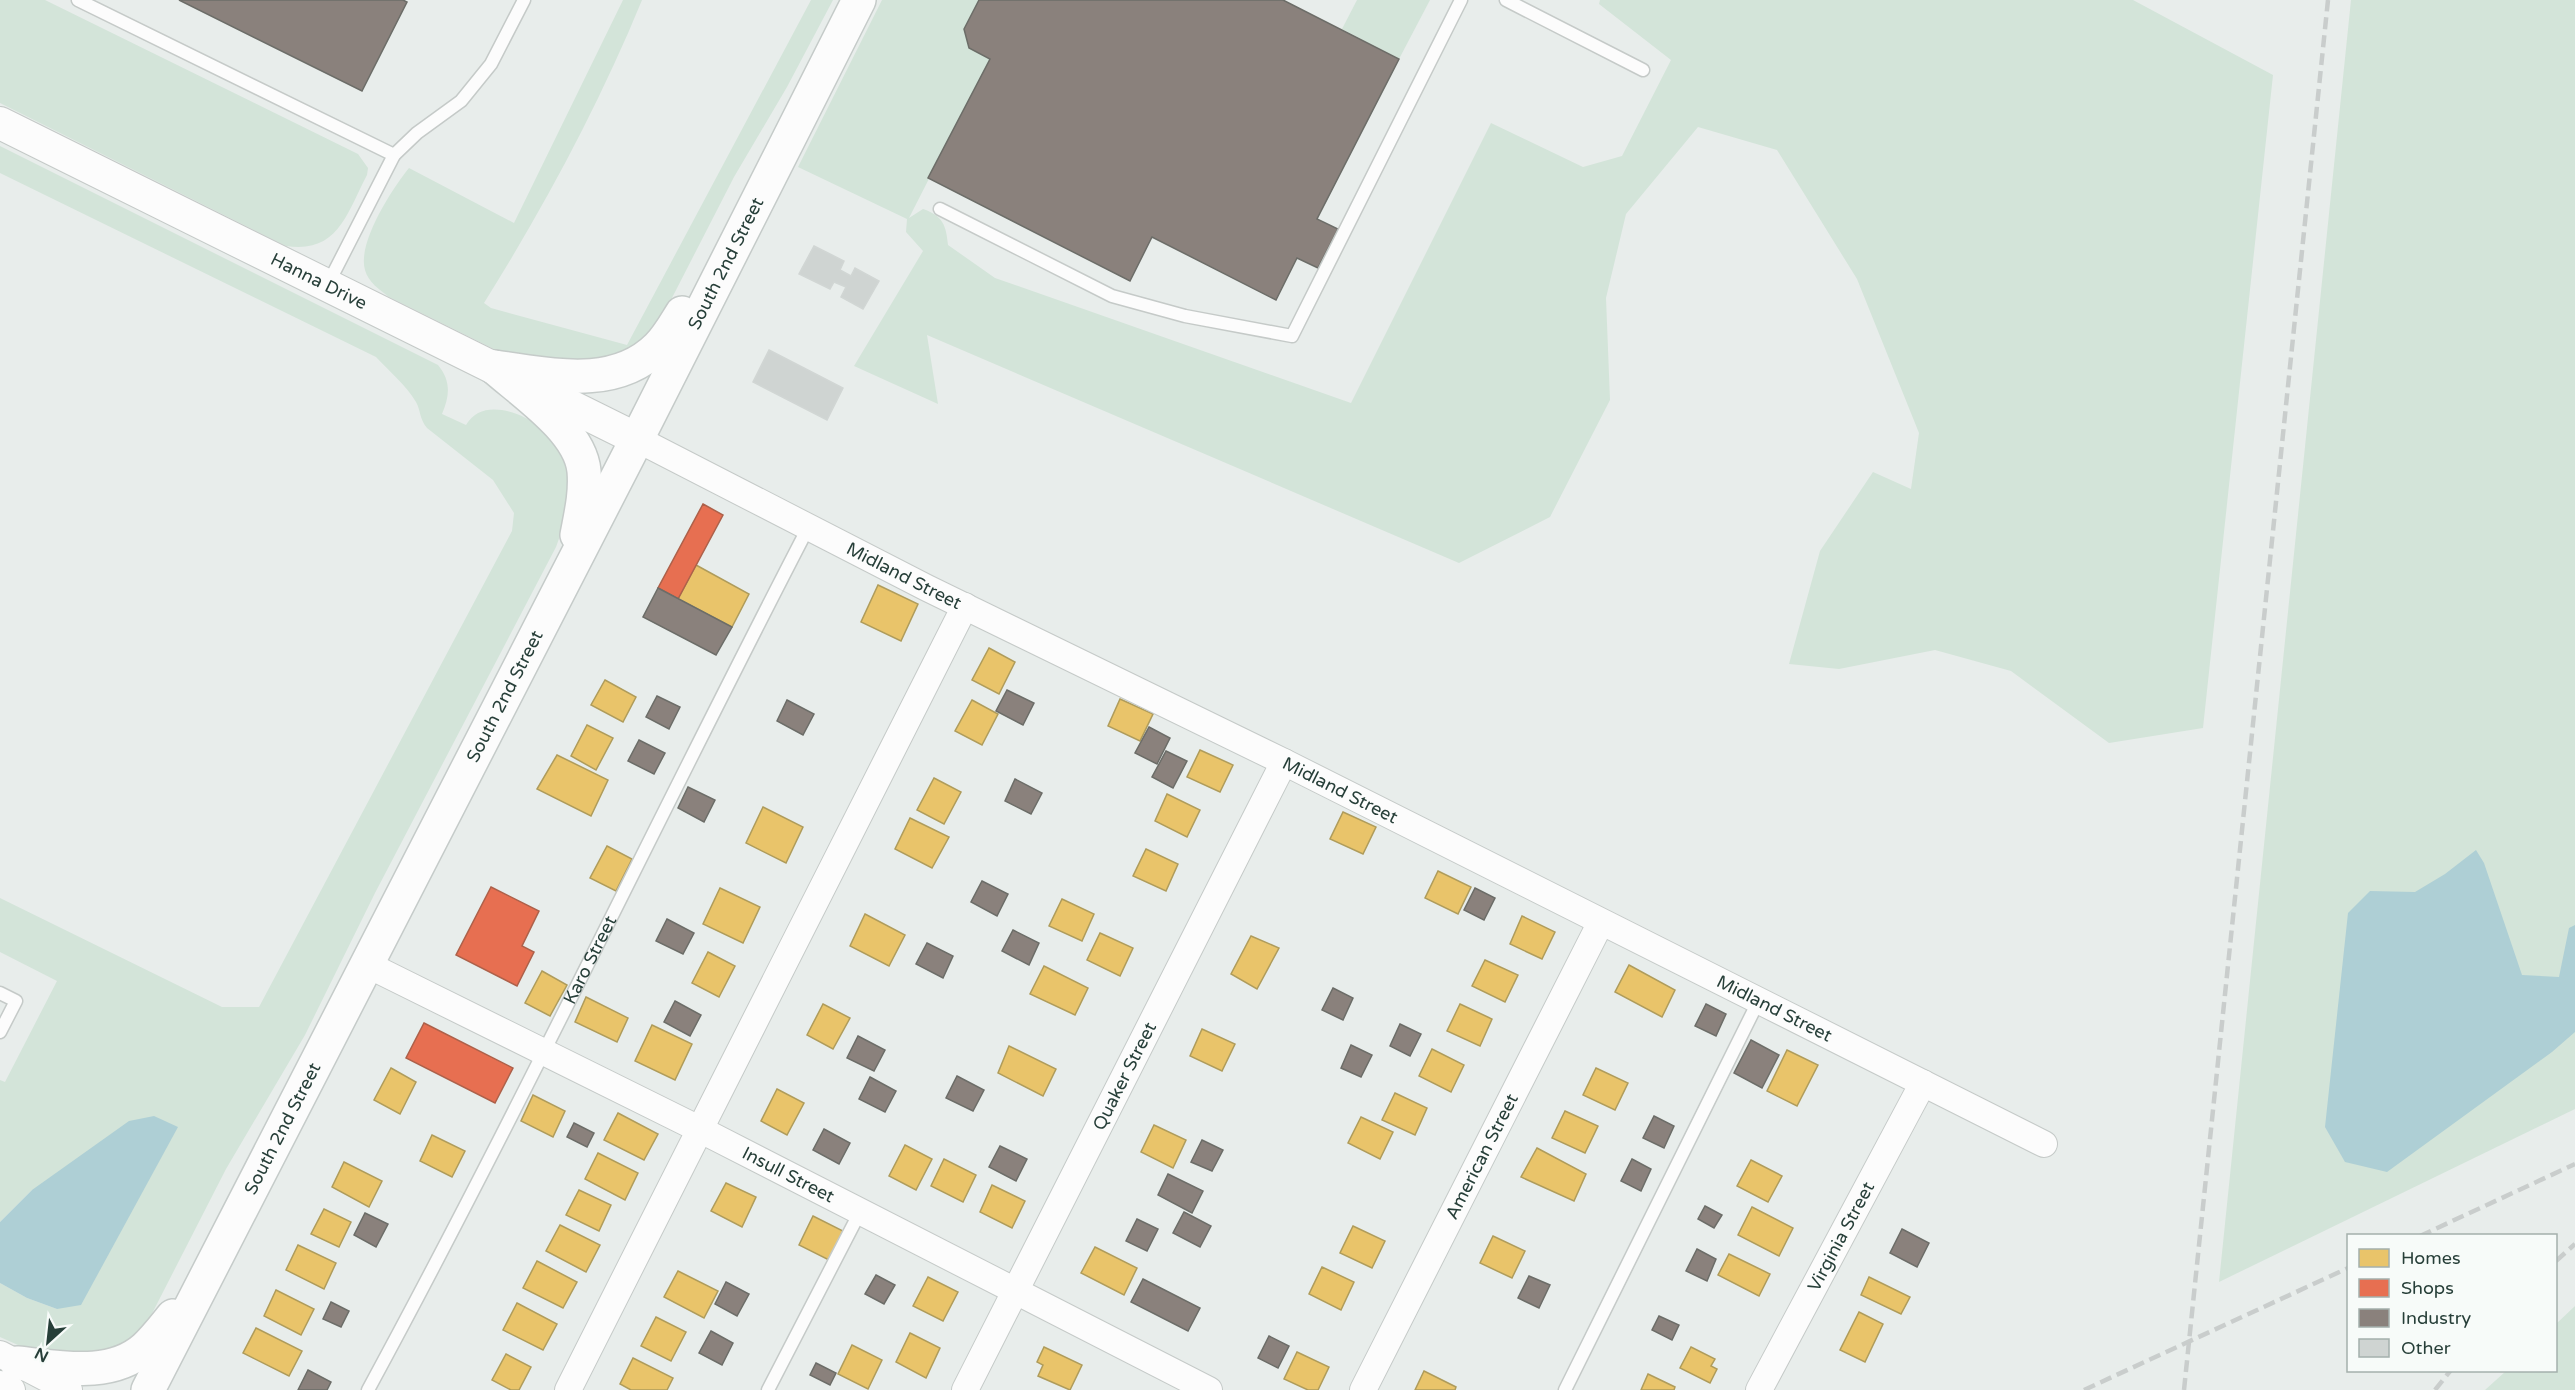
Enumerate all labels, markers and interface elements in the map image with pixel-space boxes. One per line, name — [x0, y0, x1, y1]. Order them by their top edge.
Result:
street label: South 2nd Street — [683, 194, 768, 333]
street label: Hanna Drive — [267, 248, 371, 314]
street label: Midland Street — [843, 537, 965, 614]
street label: South 2nd Street — [462, 627, 548, 766]
street label: Midland Street — [1279, 752, 1402, 828]
street label: Karo Street — [559, 912, 621, 1008]
street label: Midland Street — [1713, 970, 1836, 1047]
street label: Quaker Street — [1088, 1018, 1161, 1134]
street label: South 2nd Street — [239, 1059, 326, 1198]
street label: American Street — [1441, 1090, 1523, 1223]
street label: Insull Street — [739, 1142, 838, 1208]
street label: Virginia Street — [1803, 1178, 1879, 1295]
legend — [2347, 1234, 2557, 1372]
text: Homes — [2401, 1247, 2461, 1269]
text: Shops — [2401, 1277, 2454, 1299]
text: Industry — [2401, 1307, 2472, 1329]
north arrow — [18, 1312, 78, 1372]
text: Other — [2401, 1337, 2451, 1359]
text: N — [31, 1343, 52, 1366]

